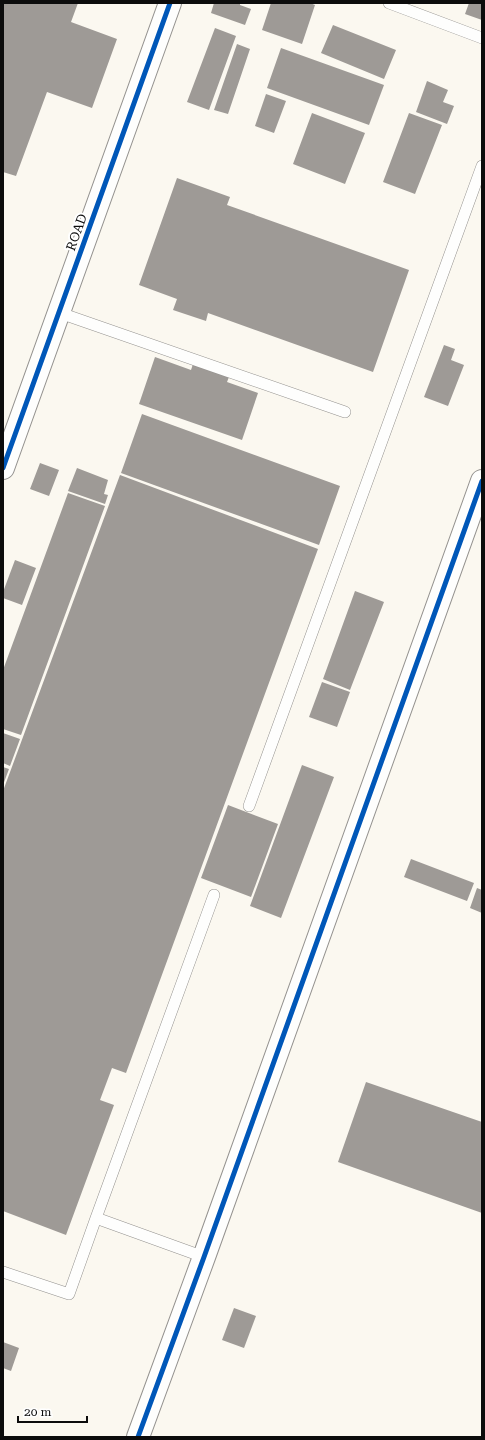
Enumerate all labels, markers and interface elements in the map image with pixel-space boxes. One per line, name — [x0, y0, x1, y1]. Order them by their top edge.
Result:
street label: ROAD — [63, 212, 90, 253]
scale bar — [18, 1398, 87, 1424]
text: 20 m — [24, 1405, 51, 1419]

